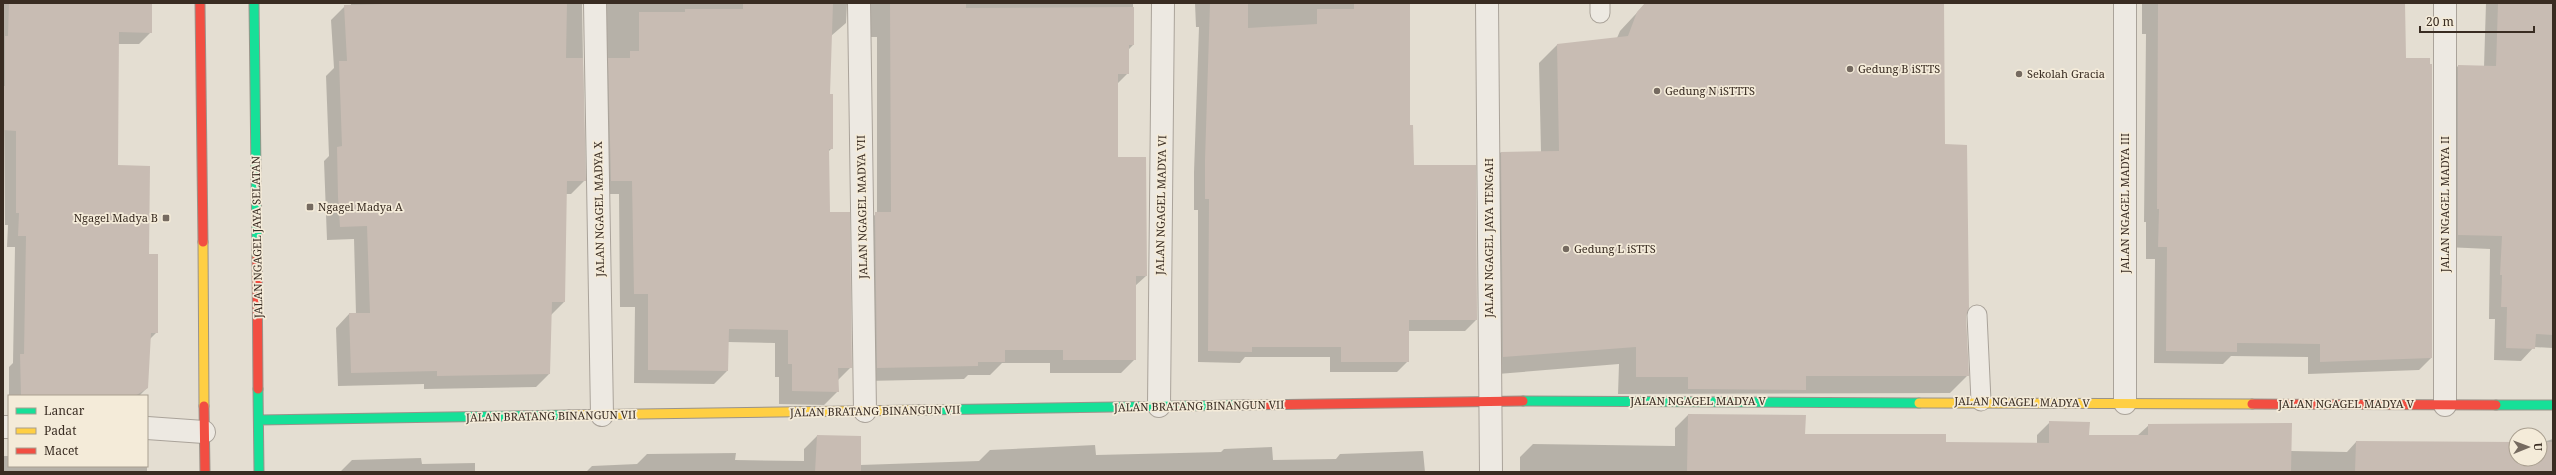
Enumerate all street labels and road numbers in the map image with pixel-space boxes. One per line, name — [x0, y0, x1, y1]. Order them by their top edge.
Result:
street label: JALAN NGAGEL MADYA III — [2117, 133, 2132, 274]
street label: JALAN NGAGEL MADYA VII — [853, 135, 870, 280]
street label: JALAN NGAGEL MADYA VI — [1152, 135, 1169, 276]
street label: JALAN NGAGEL MADYA II — [2437, 136, 2452, 273]
street label: JALAN NGAGEL MADYA X — [590, 140, 607, 278]
street label: JALAN NGAGEL JAYA SELATAN — [248, 155, 265, 319]
street label: JALAN NGAGEL JAYA TENGAH — [1481, 158, 1496, 319]
street label: JALAN NGAGEL MADYA V — [1629, 393, 1766, 408]
street label: JALAN NGAGEL MADYA V — [1953, 393, 2091, 410]
street label: JALAN NGAGEL MADYA V — [2277, 396, 2414, 411]
street label: JALAN BRATANG BINANGUN VII — [1113, 397, 1284, 415]
street label: JALAN BRATANG BINANGUN VII — [789, 402, 960, 420]
street label: JALAN BRATANG BINANGUN VII — [465, 407, 636, 425]

